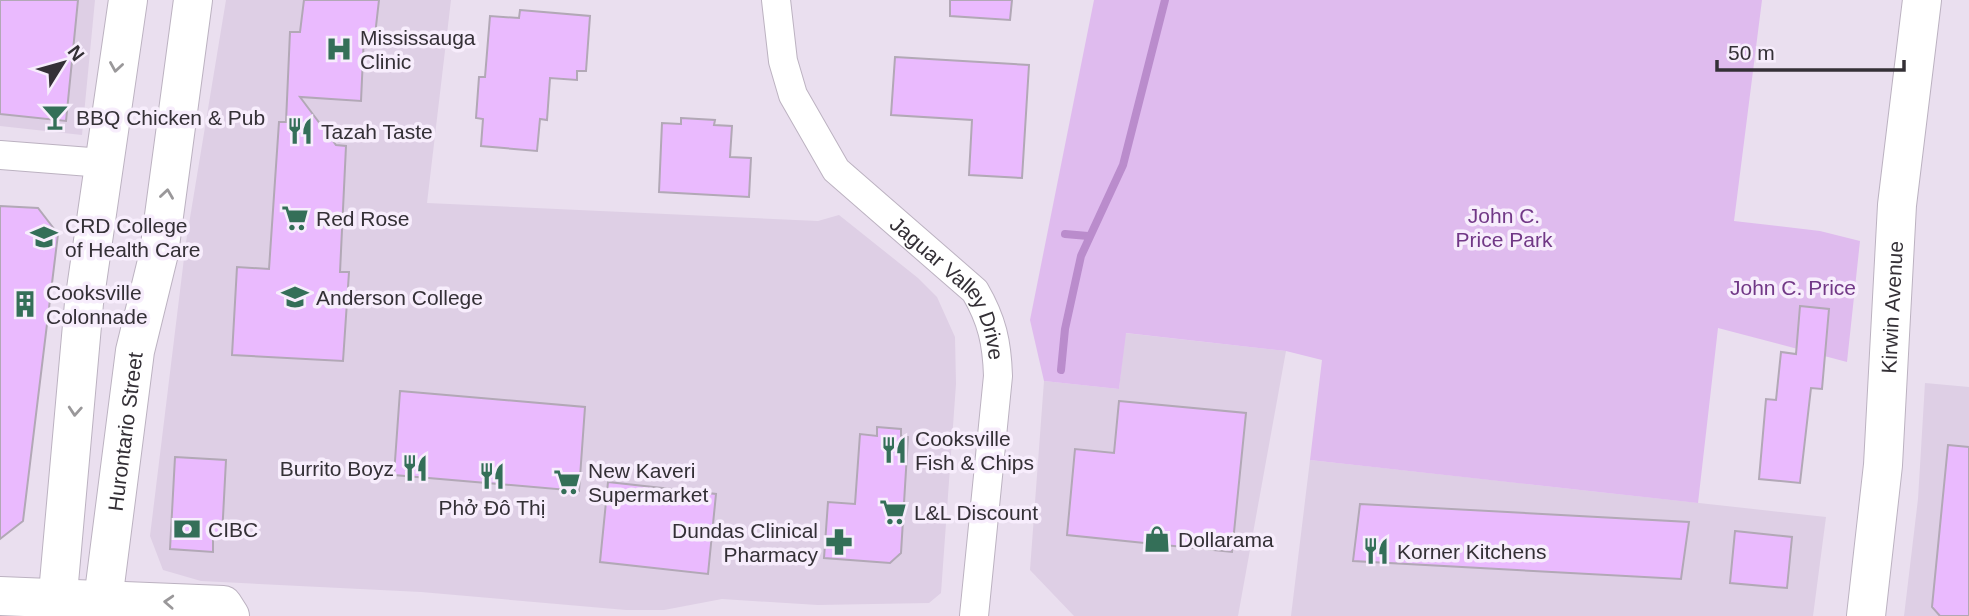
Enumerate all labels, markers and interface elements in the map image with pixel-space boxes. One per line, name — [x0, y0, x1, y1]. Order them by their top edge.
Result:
place label: Mississauga Clinic — [360, 26, 476, 73]
north arrow — [28, 28, 98, 98]
scale bar — [1717, 28, 1904, 72]
hospital icon: Mississauga Clinic — [324, 34, 354, 64]
text: N — [64, 41, 89, 65]
text: 50 m — [1728, 41, 1775, 64]
one-way arrow — [109, 61, 124, 73]
bar icon: BBQ Chicken & Pub — [40, 102, 70, 132]
place label: BBQ Chicken & Pub — [76, 106, 265, 129]
restaurant icon: Tazah Taste — [285, 116, 315, 146]
place label: Tazah Taste — [321, 120, 433, 143]
one-way arrow — [159, 188, 174, 200]
supermarket icon: Red Rose — [280, 203, 310, 233]
park label: John C. Price Park — [1456, 204, 1553, 251]
place label: Red Rose — [316, 207, 409, 230]
street label: Jaguar Valley Drive — [886, 211, 1009, 361]
place label: CRD College of Health Care — [65, 214, 200, 261]
school or university icon: CRD College of Health Care — [29, 222, 59, 252]
street label: Kirwin Avenue — [1876, 240, 1907, 374]
park label: John C. Price — [1730, 276, 1856, 299]
place label: Cooksville Colonnade — [46, 281, 148, 328]
school or university icon: Anderson College — [280, 282, 310, 312]
place label: Anderson College — [316, 286, 483, 309]
building icon: Cooksville Colonnade — [10, 289, 40, 319]
street label: Hurontario Street — [103, 351, 146, 512]
one-way arrow — [68, 406, 83, 417]
place label: Cooksville Fish & Chips — [915, 427, 1034, 474]
restaurant icon: Cooksville Fish & Chips — [879, 435, 909, 465]
restaurant icon: Burrito Boyz — [400, 453, 430, 483]
place label: Burrito Boyz — [280, 457, 394, 480]
place label: New Kaveri Supermarket — [588, 459, 708, 506]
restaurant icon: Phở Đô Thị — [477, 461, 507, 491]
supermarket icon: New Kaveri Supermarket — [552, 467, 582, 497]
place label: Phở Đô Thị — [439, 496, 545, 519]
supermarket icon: L&L Discount — [878, 497, 908, 527]
place label: L&L Discount — [914, 501, 1038, 524]
bank icon: CIBC — [172, 514, 202, 544]
place label: CIBC — [208, 518, 258, 541]
place label: Dundas Clinical Pharmacy — [672, 519, 818, 566]
shop icon: Dollarama — [1142, 524, 1172, 554]
pharmacy icon: Dundas Clinical Pharmacy — [824, 527, 854, 557]
place label: Dollarama — [1178, 528, 1274, 551]
restaurant icon: Korner Kitchens — [1361, 536, 1391, 566]
place label: Korner Kitchens — [1397, 540, 1546, 563]
one-way arrow — [164, 595, 175, 610]

